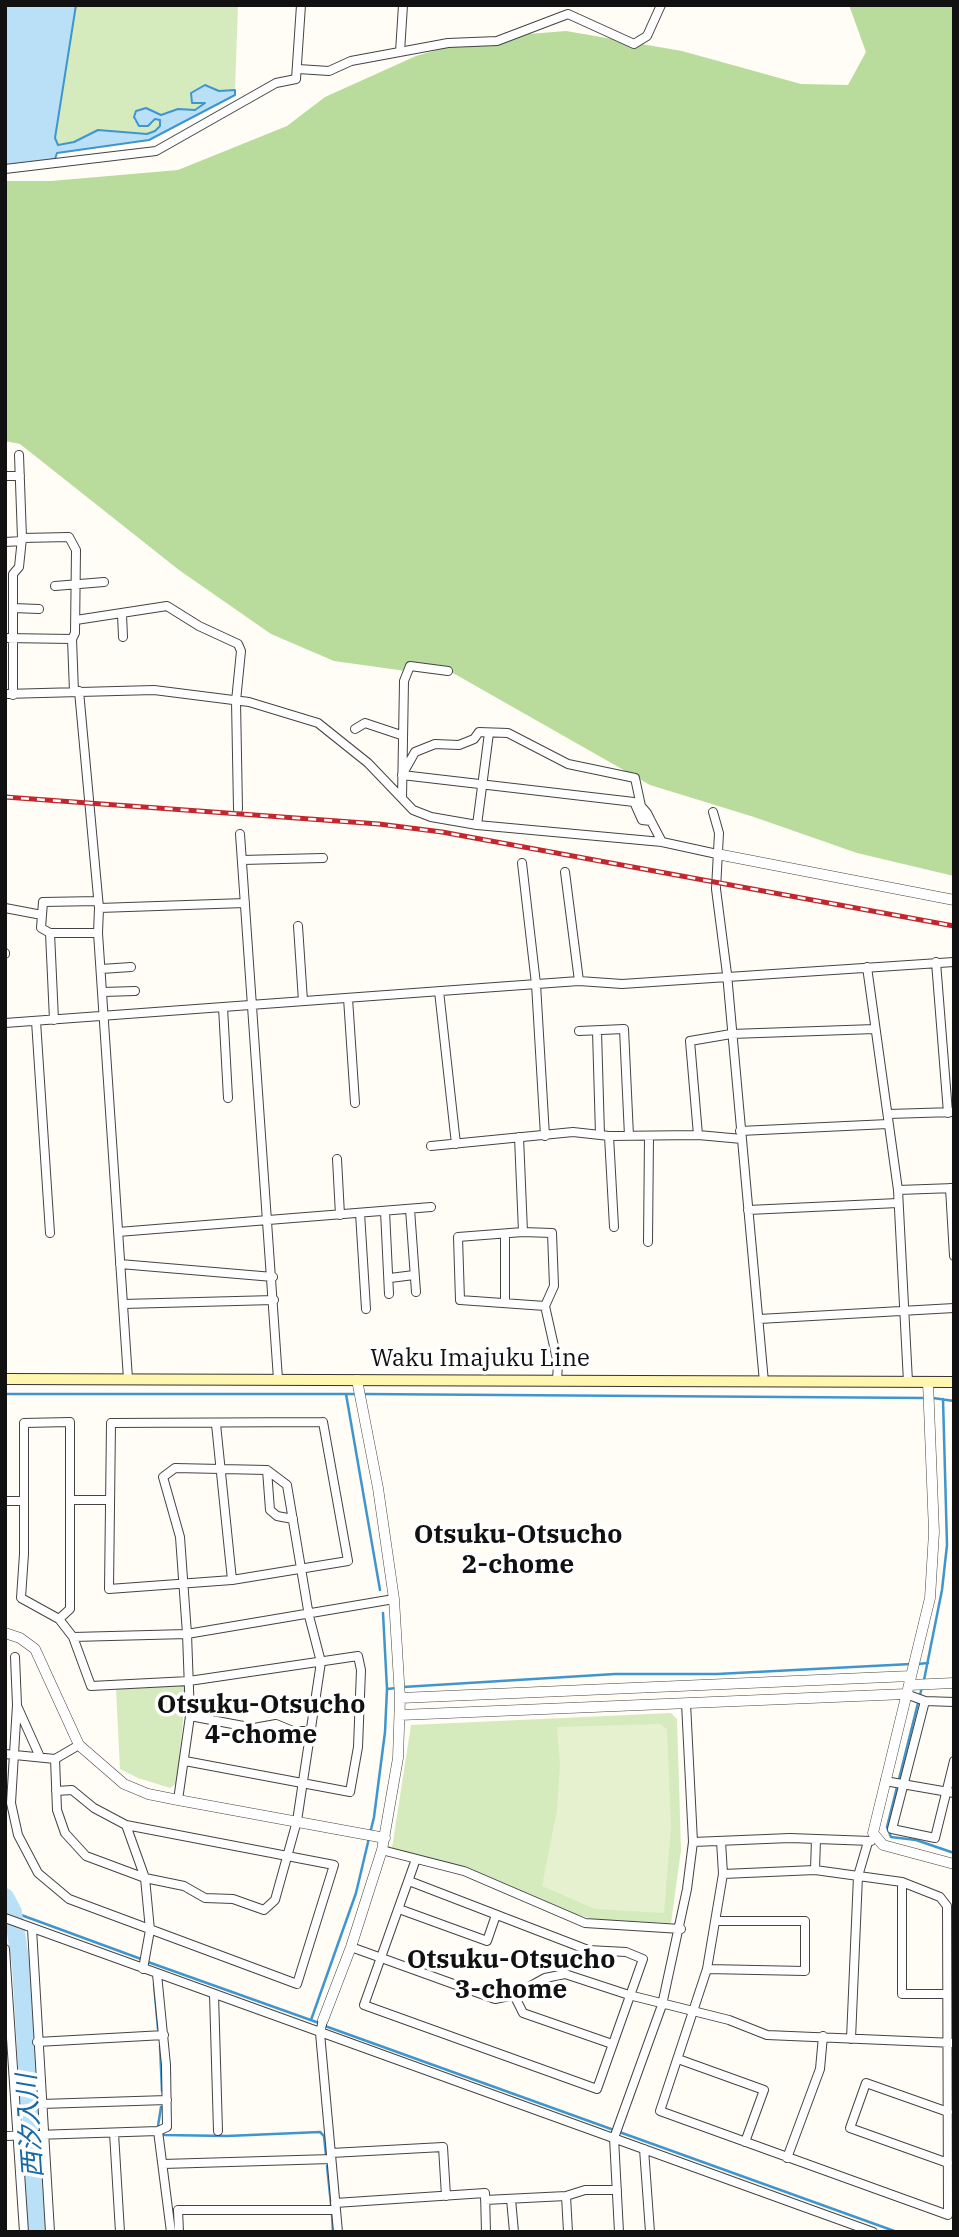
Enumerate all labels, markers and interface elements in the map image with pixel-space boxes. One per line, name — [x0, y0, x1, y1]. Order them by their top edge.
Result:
street label: Waku Imajuku Line — [370, 1345, 590, 1373]
district label: Otsuku-Otsucho 2-chome — [414, 1519, 622, 1580]
district label: Otsuku-Otsucho 4-chome — [157, 1689, 365, 1750]
district label: Otsuku-Otsucho 3-chome — [407, 1944, 615, 2006]
water label: 西汐入川 — [12, 2073, 50, 2179]

